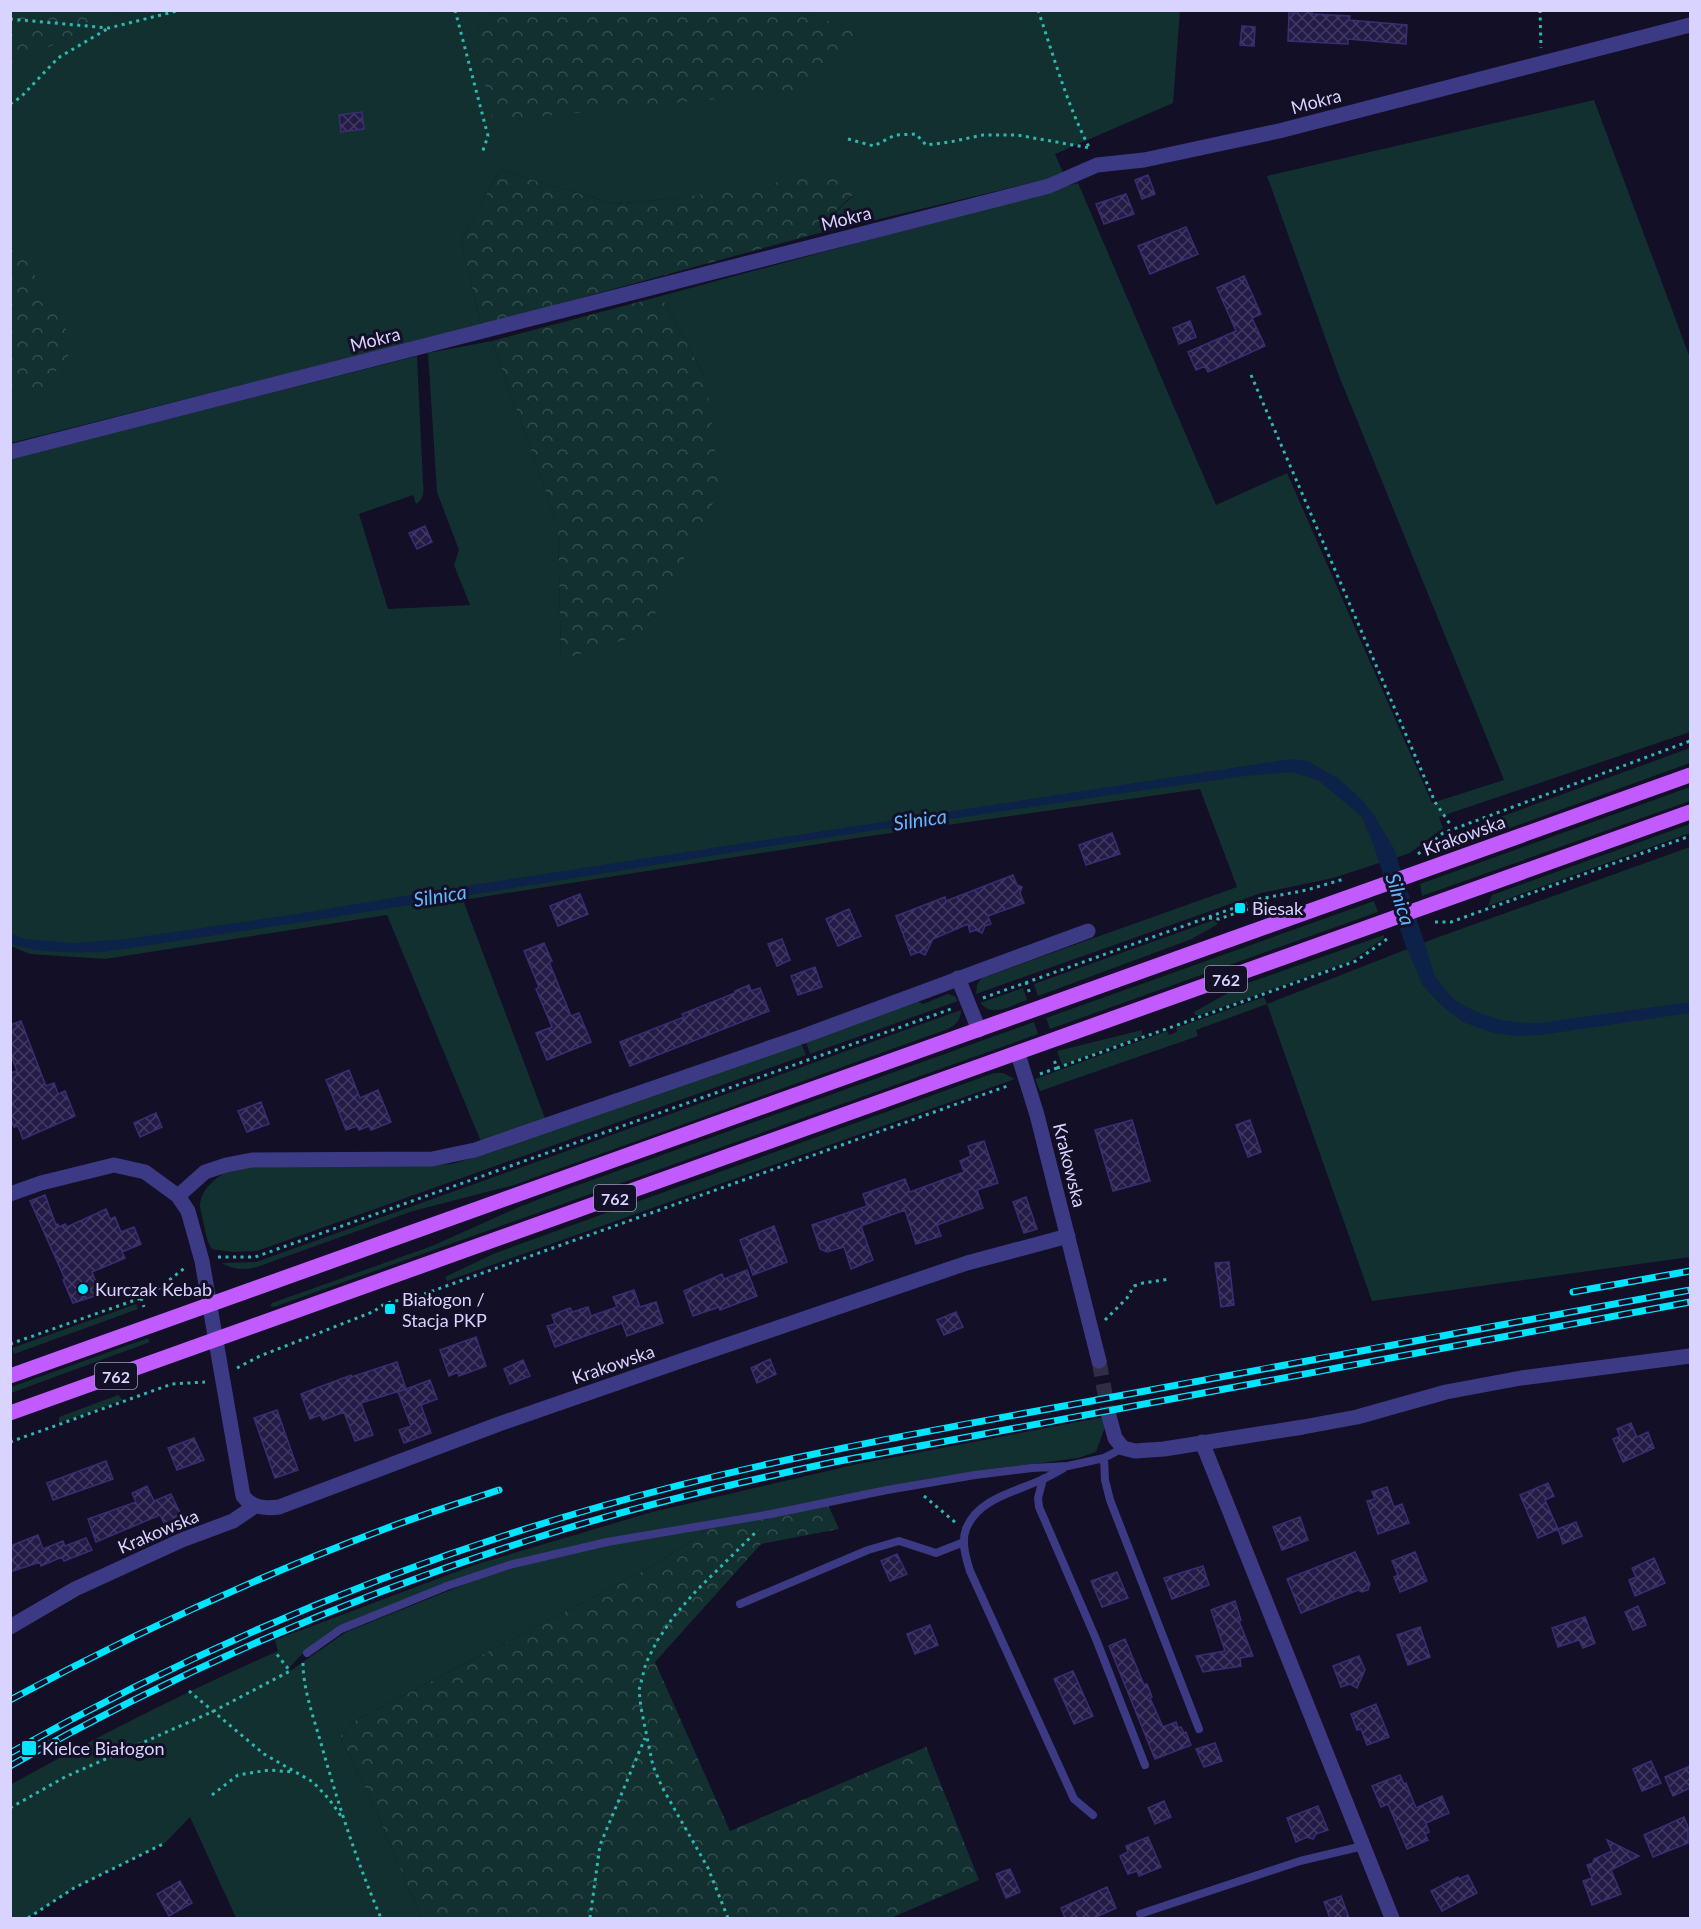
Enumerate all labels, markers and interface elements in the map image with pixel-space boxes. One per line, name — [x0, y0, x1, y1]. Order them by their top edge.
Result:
street label: Mokra — [1288, 84, 1344, 118]
street label: Mokra — [819, 201, 873, 235]
street label: Mokra — [348, 322, 402, 356]
water label: Silnica — [892, 803, 948, 835]
street label: Krakowska — [1420, 810, 1508, 860]
water label: Silnica — [1381, 870, 1421, 928]
water label: Silnica — [412, 879, 468, 911]
place label: Biesak — [1252, 897, 1304, 919]
marker: Biesak — [1233, 901, 1247, 915]
road number: 762 — [1205, 966, 1247, 992]
street label: Krakowska — [1049, 1121, 1091, 1209]
road number: 762 — [594, 1185, 636, 1211]
place label: Kurczak Kebab — [95, 1278, 212, 1300]
marker: Kurczak Kebab — [76, 1282, 90, 1296]
place label: Białogon / Stacja PKP — [402, 1288, 487, 1331]
marker: Białogon / Stacja PKP — [383, 1302, 397, 1316]
street label: Krakowska — [569, 1340, 657, 1388]
road number: 762 — [95, 1363, 137, 1389]
street label: Krakowska — [114, 1504, 202, 1558]
place label: Kielce Białogon — [42, 1737, 164, 1759]
marker: Kielce Białogon — [20, 1739, 38, 1757]

